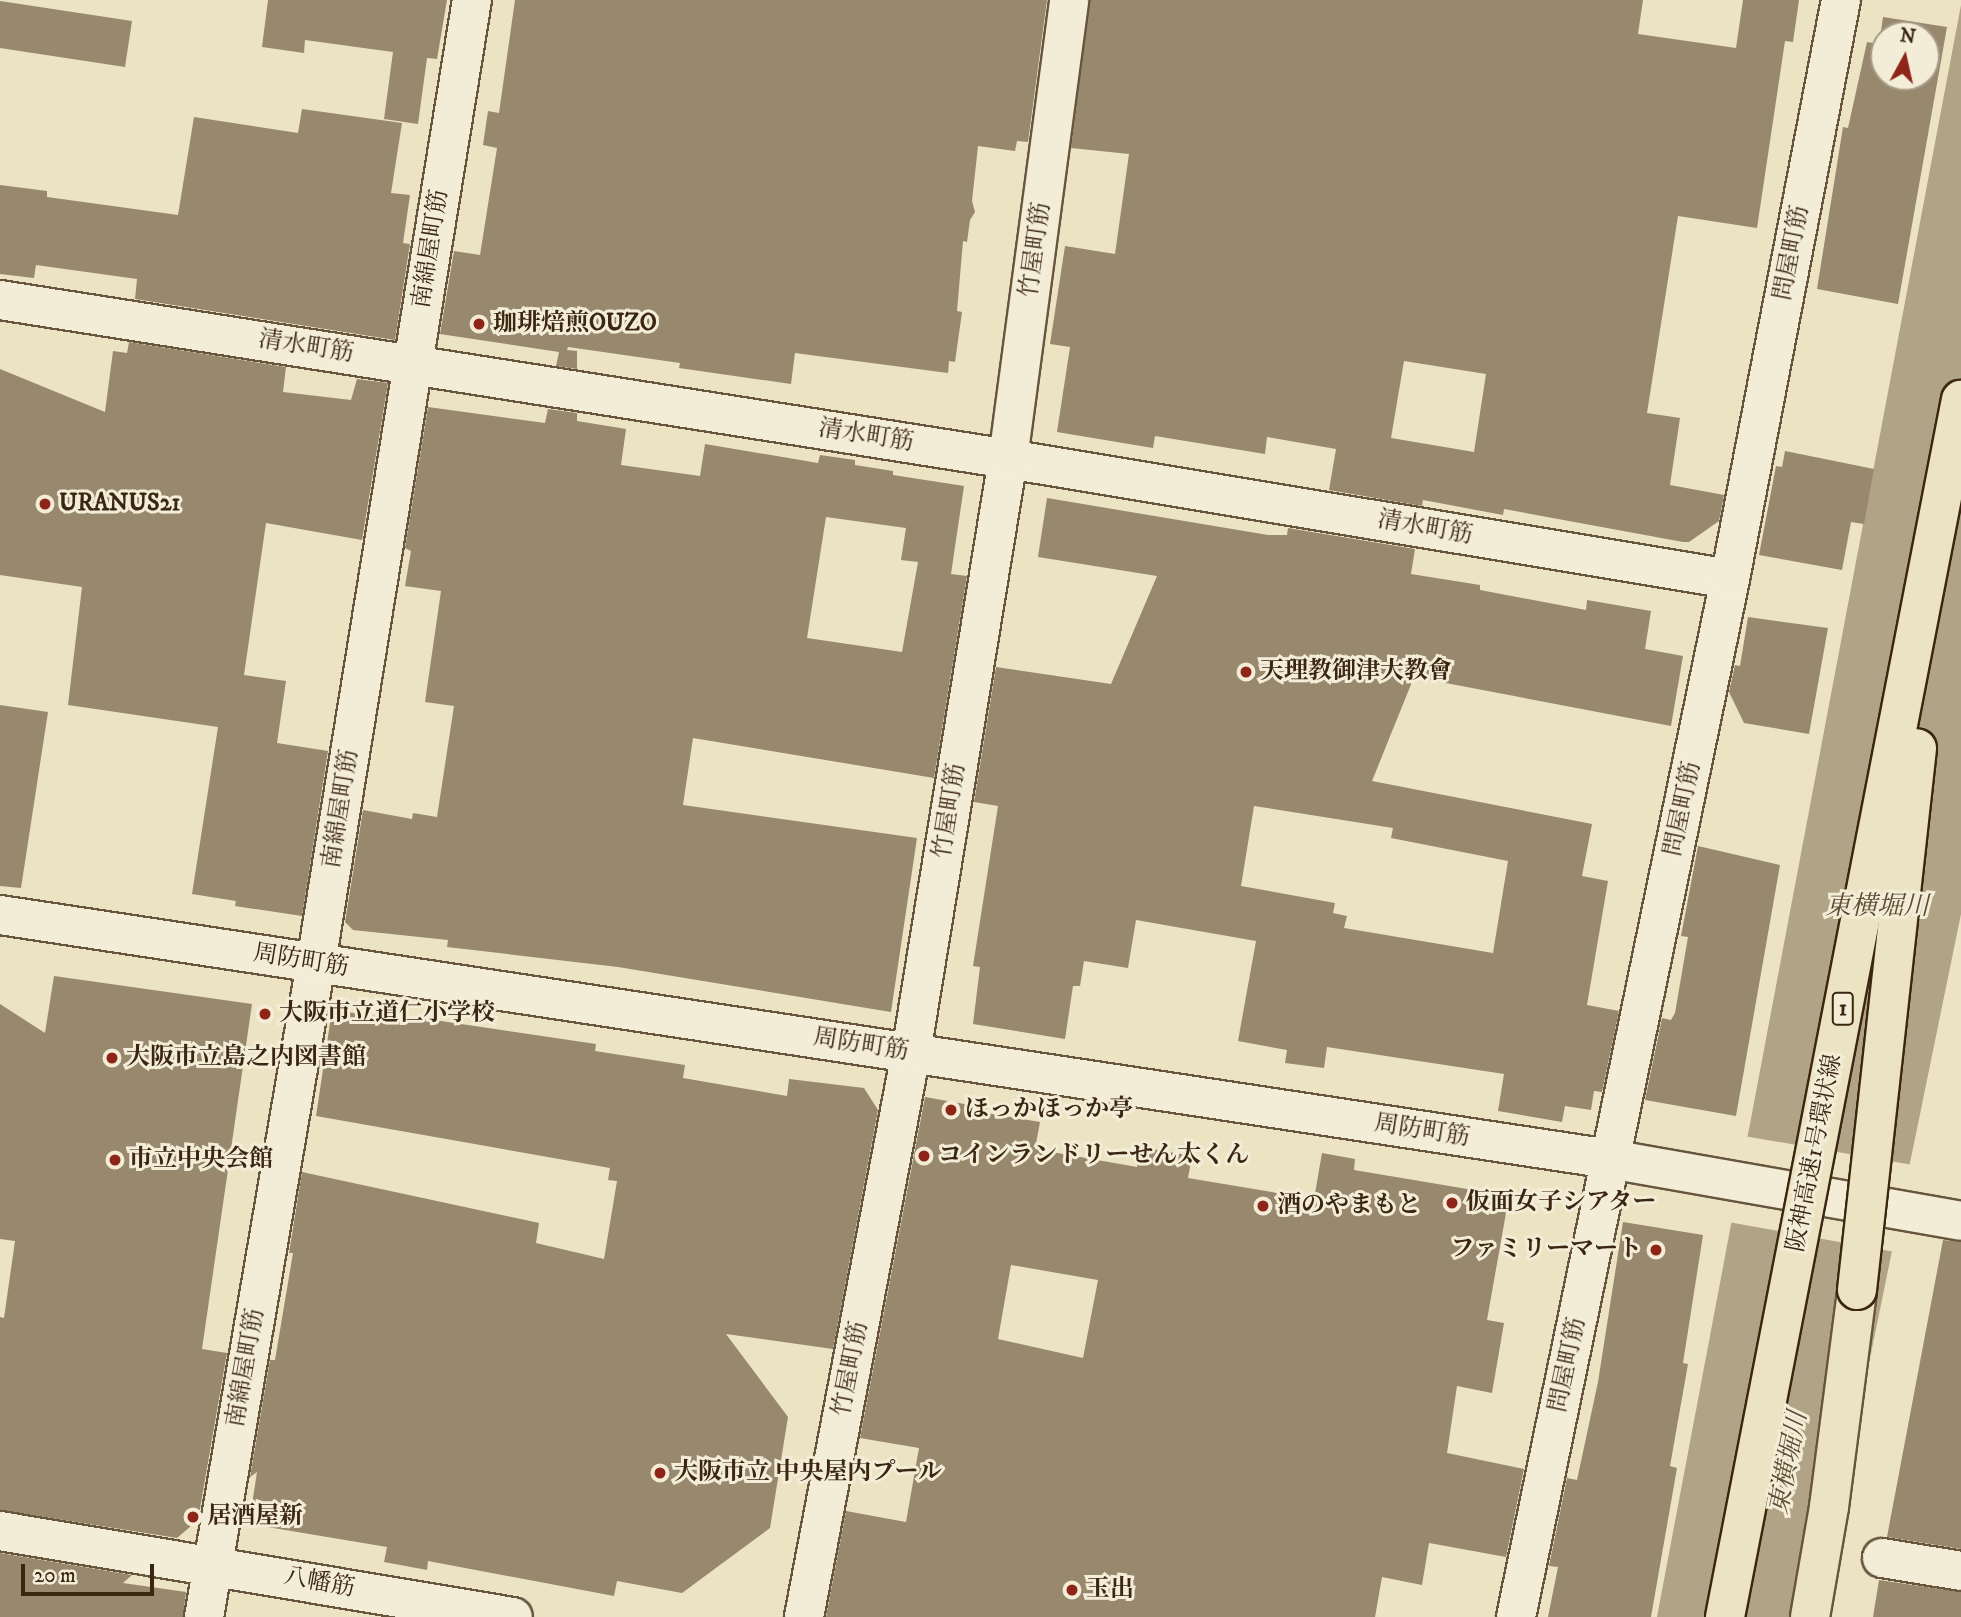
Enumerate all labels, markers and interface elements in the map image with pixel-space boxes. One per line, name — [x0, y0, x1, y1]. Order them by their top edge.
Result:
north arrow — [1870, 21, 1940, 91]
text: N — [1898, 24, 1917, 49]
street label: 南綿屋町筋 — [407, 187, 455, 311]
street label: 竹屋町筋 — [1015, 200, 1057, 300]
street label: 問屋町筋 — [1769, 203, 1815, 303]
place label: 珈琲焙煎OUZO — [493, 310, 657, 338]
marker: 珈琲焙煎OUZO — [471, 316, 487, 332]
street label: 清水町筋 — [256, 325, 356, 369]
street label: 清水町筋 — [816, 414, 916, 458]
place label: URANUS21 — [59, 490, 180, 518]
marker: URANUS21 — [37, 496, 53, 512]
street label: 清水町筋 — [1375, 505, 1475, 551]
place label: 天理教御津大教會 — [1260, 658, 1452, 686]
marker: 天理教御津大教會 — [1238, 664, 1254, 680]
street label: 南綿屋町筋 — [317, 747, 365, 871]
street label: 問屋町筋 — [1659, 759, 1707, 859]
street label: 竹屋町筋 — [928, 761, 972, 861]
water label: 東横堀川 — [1825, 891, 1929, 923]
street label: 周防町筋 — [251, 939, 351, 983]
road number: 1 — [1831, 990, 1855, 1028]
place label: 大阪市立道仁小学校 — [279, 1000, 495, 1028]
marker: 大阪市立道仁小学校 — [257, 1006, 273, 1022]
street label: 周防町筋 — [811, 1023, 911, 1067]
place label: 大阪市立島之内図書館 — [126, 1044, 366, 1072]
marker: 大阪市立島之内図書館 — [104, 1050, 120, 1066]
street label: 阪神高速1号環状線 — [1782, 1052, 1848, 1254]
place label: ほっかほっか亭 — [965, 1096, 1133, 1124]
marker: ほっかほっか亭 — [943, 1102, 959, 1118]
street label: 周防町筋 — [1372, 1109, 1472, 1153]
place label: コインランドリーせん太くん — [938, 1142, 1250, 1170]
place label: 市立中央会館 — [129, 1146, 273, 1174]
marker: コインランドリーせん太くん — [916, 1148, 932, 1164]
marker: 市立中央会館 — [107, 1152, 123, 1168]
place label: 仮面女子シアター — [1466, 1189, 1658, 1217]
place label: 酒のやまもと — [1277, 1192, 1421, 1220]
marker: 仮面女子シアター — [1444, 1195, 1460, 1211]
marker: 酒のやまもと — [1255, 1198, 1271, 1214]
place label: ファミリーマート — [1450, 1236, 1642, 1264]
marker: ファミリーマート — [1648, 1242, 1664, 1258]
street label: 南綿屋町筋 — [221, 1306, 271, 1430]
street label: 問屋町筋 — [1544, 1315, 1592, 1415]
street label: 竹屋町筋 — [828, 1319, 874, 1419]
water label: 東横堀川 — [1764, 1409, 1814, 1517]
place label: 大阪市立 中央屋内プール — [674, 1459, 942, 1487]
marker: 大阪市立 中央屋内プール — [652, 1465, 668, 1481]
place label: 居酒屋新 — [207, 1503, 303, 1531]
marker: 居酒屋新 — [185, 1509, 201, 1525]
scale bar — [24, 1550, 158, 1594]
text: 20 m — [34, 1563, 76, 1589]
street label: 八幡筋 — [281, 1563, 357, 1603]
place label: 玉出 — [1086, 1576, 1134, 1604]
marker: 玉出 — [1064, 1582, 1080, 1598]

